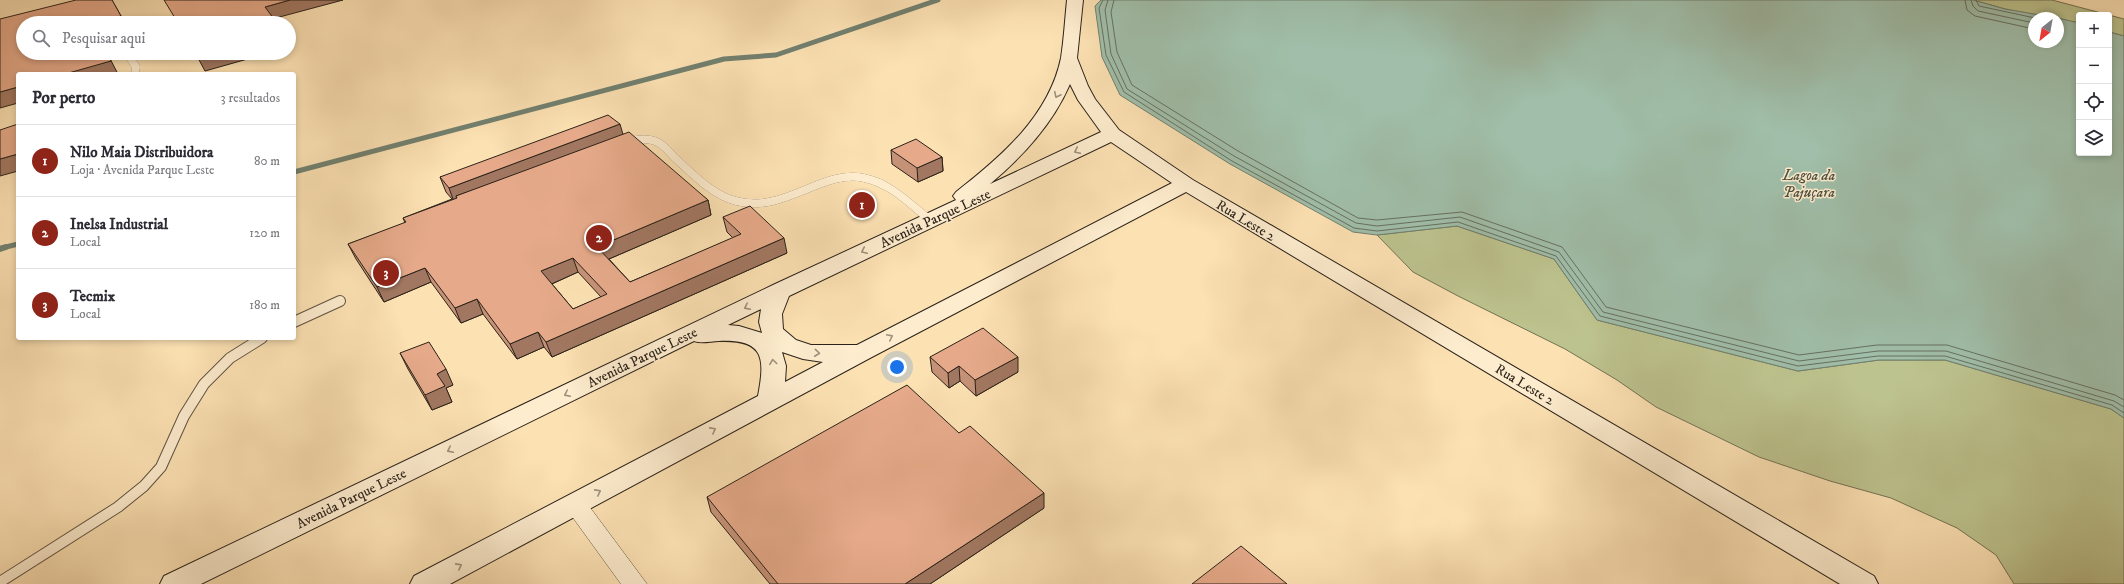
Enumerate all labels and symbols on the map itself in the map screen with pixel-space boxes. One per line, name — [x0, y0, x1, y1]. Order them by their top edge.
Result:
north arrow — [2028, 12, 2064, 48]
one-way arrow — [1054, 90, 1062, 98]
one-way arrow — [1074, 146, 1081, 154]
water label: Lagoa da Pajuçara — [1782, 166, 1835, 202]
street label: Avenida Parque Leste — [877, 185, 994, 252]
pin: 1 — [849, 190, 875, 220]
street label: Rua Leste 2 — [1213, 196, 1278, 246]
pin: 2 — [586, 223, 612, 253]
one-way arrow — [861, 246, 869, 254]
pin: 3 — [373, 258, 399, 288]
one-way arrow — [744, 302, 751, 310]
street label: Avenida Parque Leste — [585, 323, 700, 392]
one-way arrow — [886, 334, 893, 342]
one-way arrow — [814, 348, 820, 357]
your location — [887, 357, 907, 377]
one-way arrow — [769, 359, 778, 365]
street label: Rua Leste 2 — [1492, 360, 1557, 410]
one-way arrow — [564, 389, 571, 397]
one-way arrow — [709, 428, 716, 435]
one-way arrow — [447, 445, 454, 453]
street label: Avenida Parque Leste — [294, 464, 409, 533]
one-way arrow — [594, 489, 602, 496]
one-way arrow — [455, 563, 462, 570]

